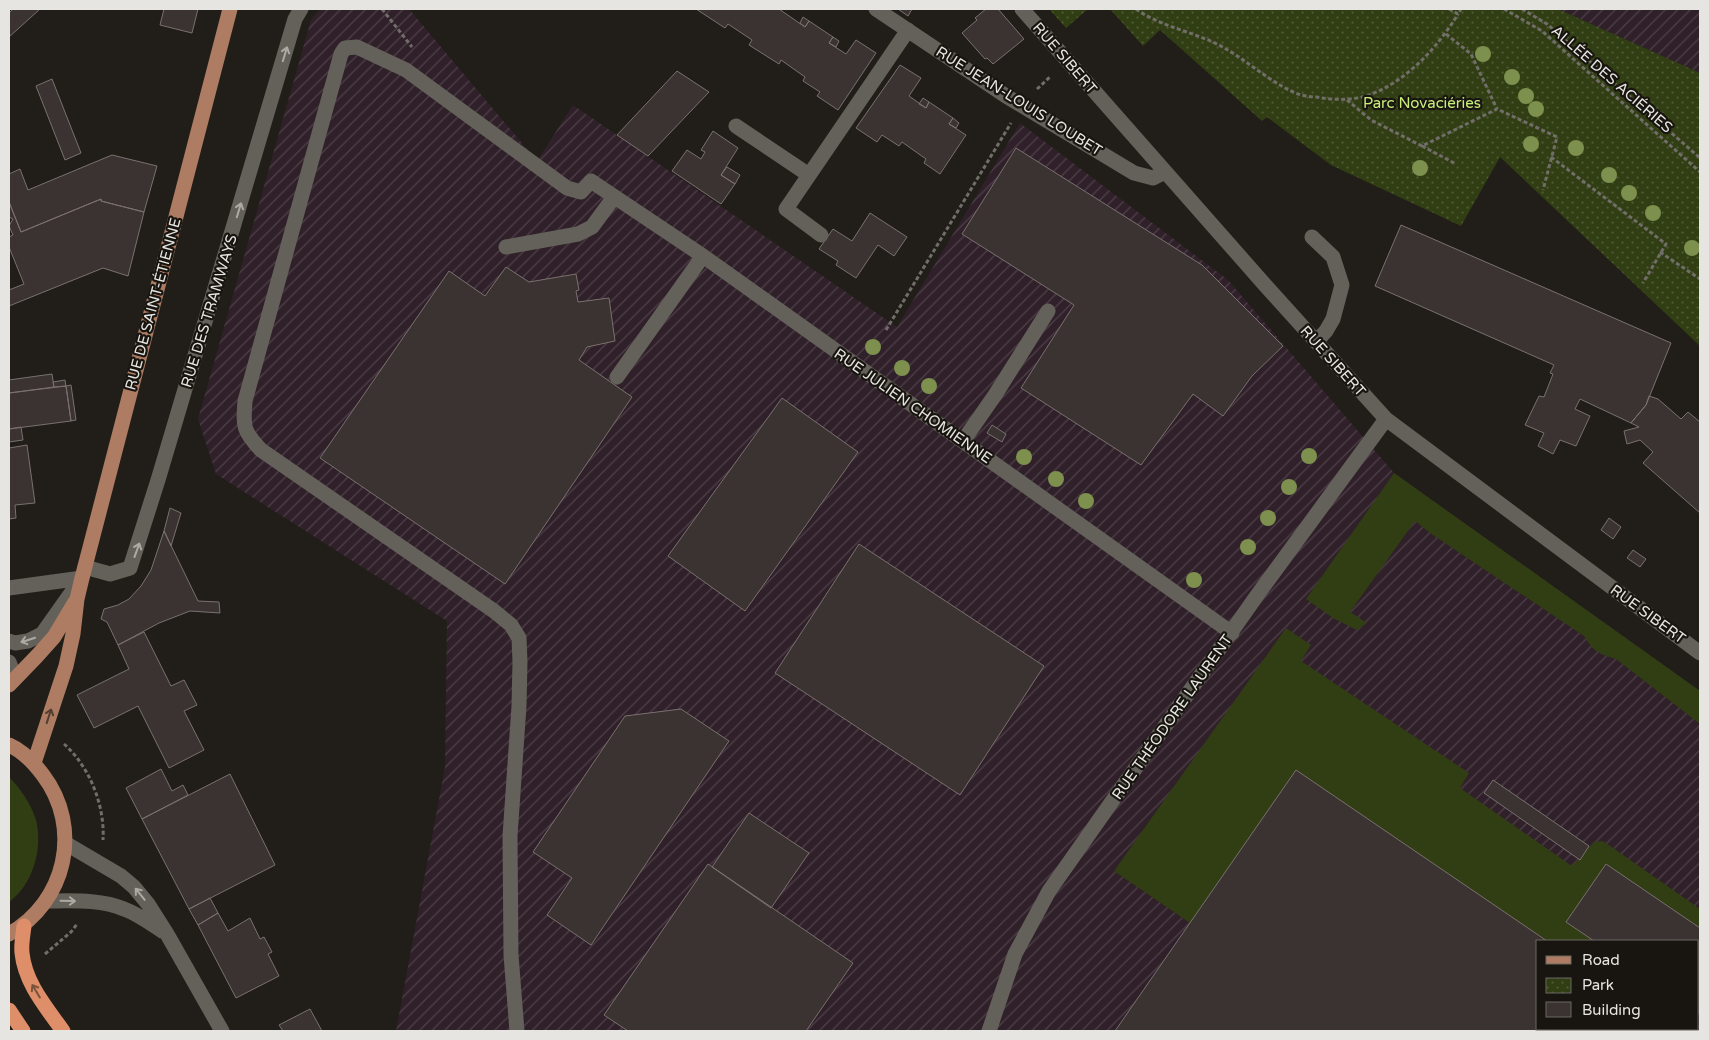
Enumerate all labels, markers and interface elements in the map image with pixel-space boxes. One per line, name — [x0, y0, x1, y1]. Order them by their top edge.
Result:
street label: RUE SIBERT — [1029, 19, 1101, 97]
street label: ALLÉE DES ACIÉRIES — [1548, 22, 1676, 136]
street label: RUE JEAN-LOUIS LOUBET — [933, 42, 1105, 160]
one-way arrow — [281, 46, 291, 62]
park label: Parc Novaciéries — [1363, 94, 1481, 112]
one-way arrow — [234, 202, 244, 218]
street label: RUE DE SAINT-ÉTIENNE — [121, 216, 185, 392]
street label: RUE DES TRAMWAYS — [177, 232, 241, 390]
street label: RUE SIBERT — [1297, 322, 1369, 400]
street label: RUE JULIEN CHOMIENNE — [831, 345, 995, 467]
one-way arrow — [133, 542, 142, 558]
street label: RUE SIBERT — [1607, 581, 1689, 647]
street label: RUE THÉODORE LAURENT — [1108, 631, 1236, 803]
one-way arrow — [21, 635, 37, 645]
one-way arrow — [44, 709, 54, 725]
one-way arrow — [134, 888, 145, 901]
one-way arrow — [60, 896, 76, 906]
legend — [1536, 940, 1699, 1030]
text: Road — [1582, 951, 1620, 969]
text: Park — [1582, 976, 1614, 994]
one-way arrow — [30, 984, 40, 998]
text: Building — [1582, 1001, 1641, 1019]

